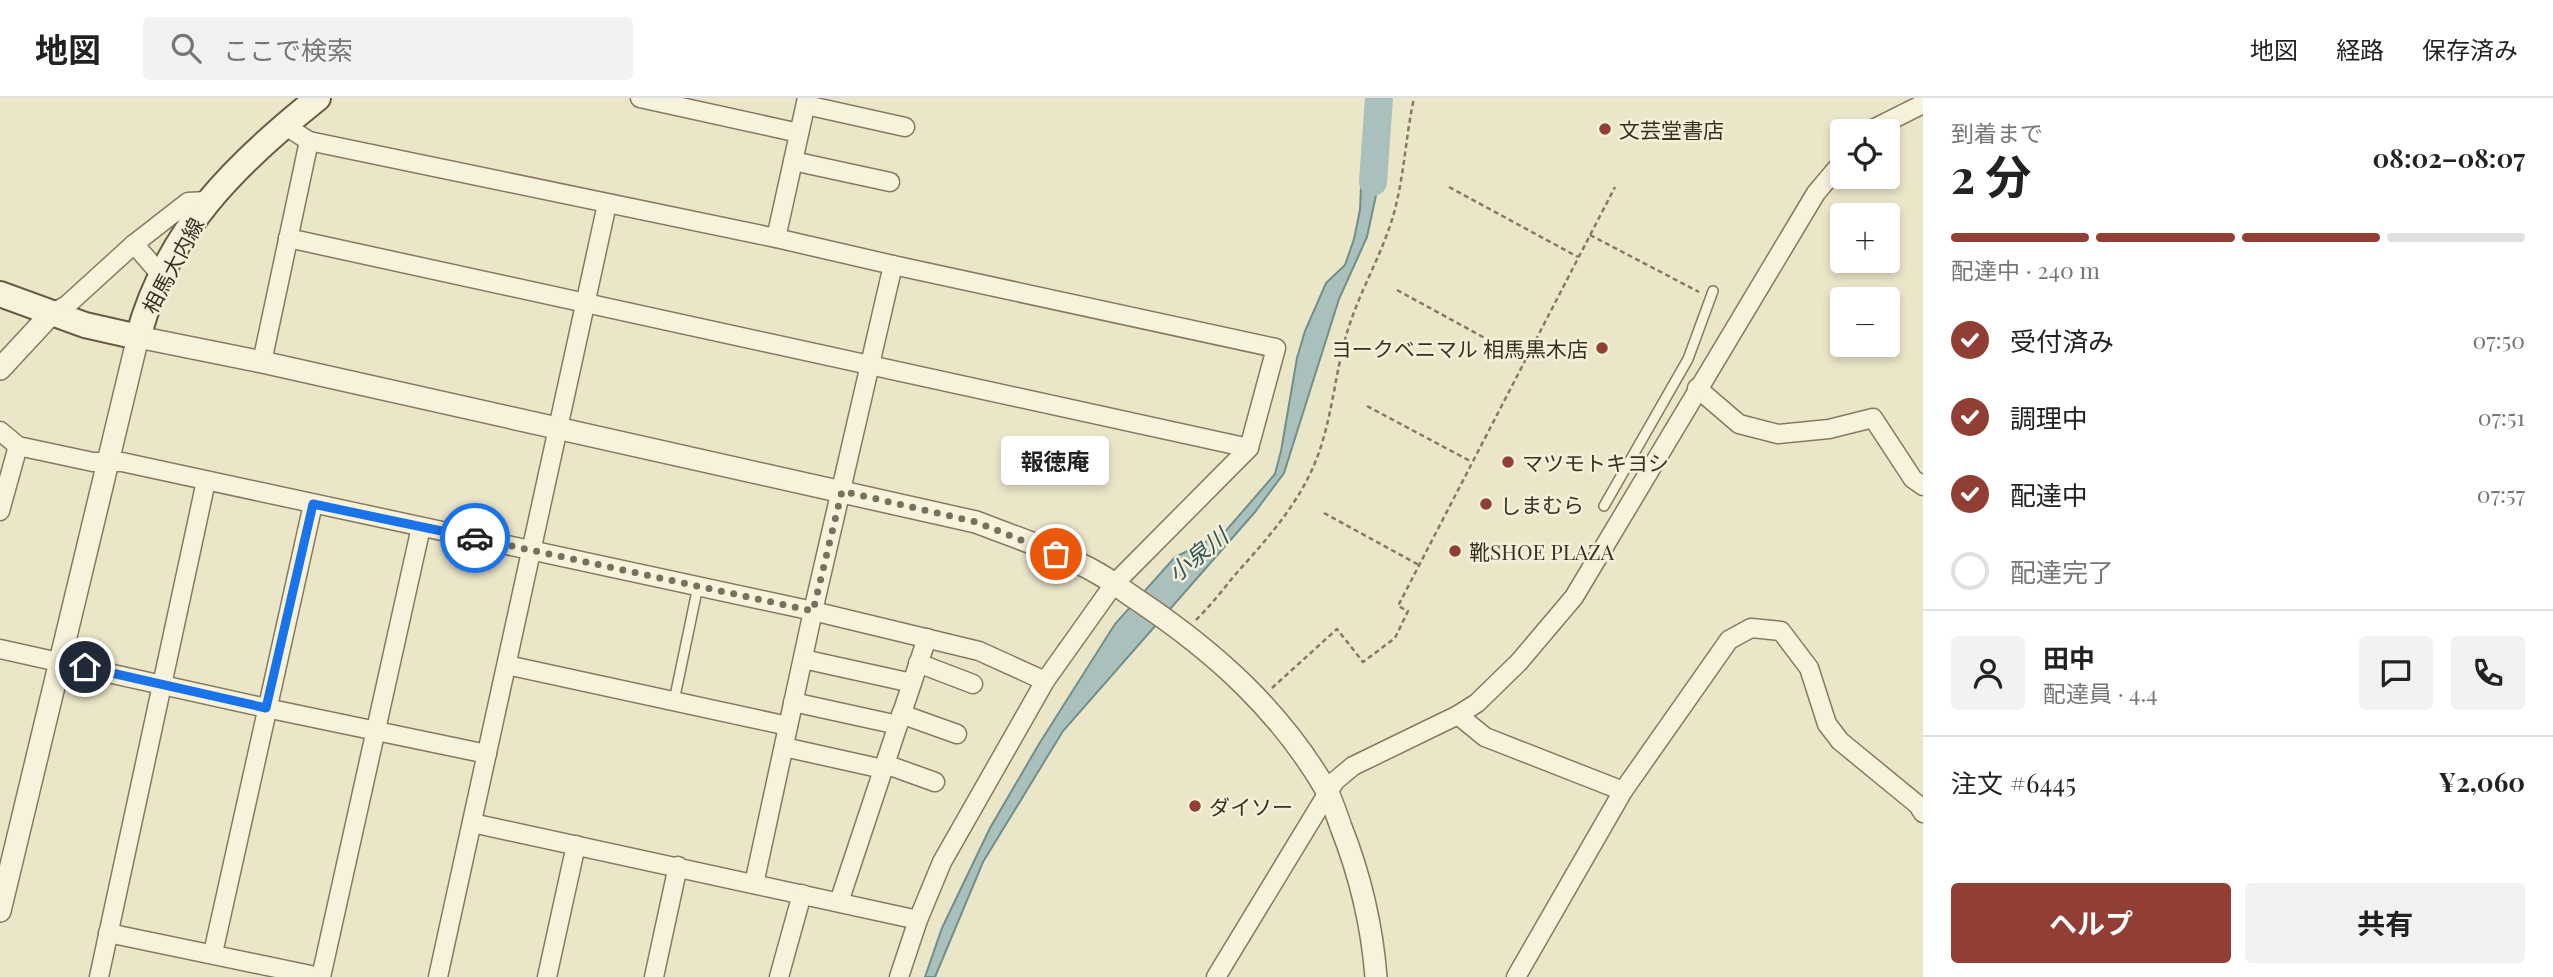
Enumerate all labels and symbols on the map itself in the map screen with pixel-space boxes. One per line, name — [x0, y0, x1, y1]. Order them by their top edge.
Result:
place label: 文芸堂書店 — [1619, 115, 1724, 143]
marker: 文芸堂書店 — [1597, 121, 1613, 137]
street label: 相馬大内線 — [135, 212, 209, 318]
place label: ヨークベニマル 相馬黒木店 — [1331, 334, 1588, 362]
marker: ヨークベニマル 相馬黒木店 — [1594, 340, 1610, 356]
callout: 報徳庵 — [1002, 435, 1110, 484]
place label: マツモトキヨシ — [1522, 448, 1669, 476]
marker: マツモトキヨシ — [1500, 454, 1516, 470]
place label: しまむら — [1500, 490, 1584, 518]
marker: しまむら — [1478, 496, 1494, 512]
courier — [440, 503, 510, 573]
water label: 小泉川 — [1160, 518, 1236, 588]
pin — [1026, 524, 1086, 584]
place label: 靴SHOE PLAZA — [1469, 537, 1615, 565]
marker: 靴SHOE PLAZA — [1447, 543, 1463, 559]
pin — [55, 637, 115, 697]
place label: ダイソー — [1209, 792, 1293, 820]
marker: ダイソー — [1187, 798, 1203, 814]

